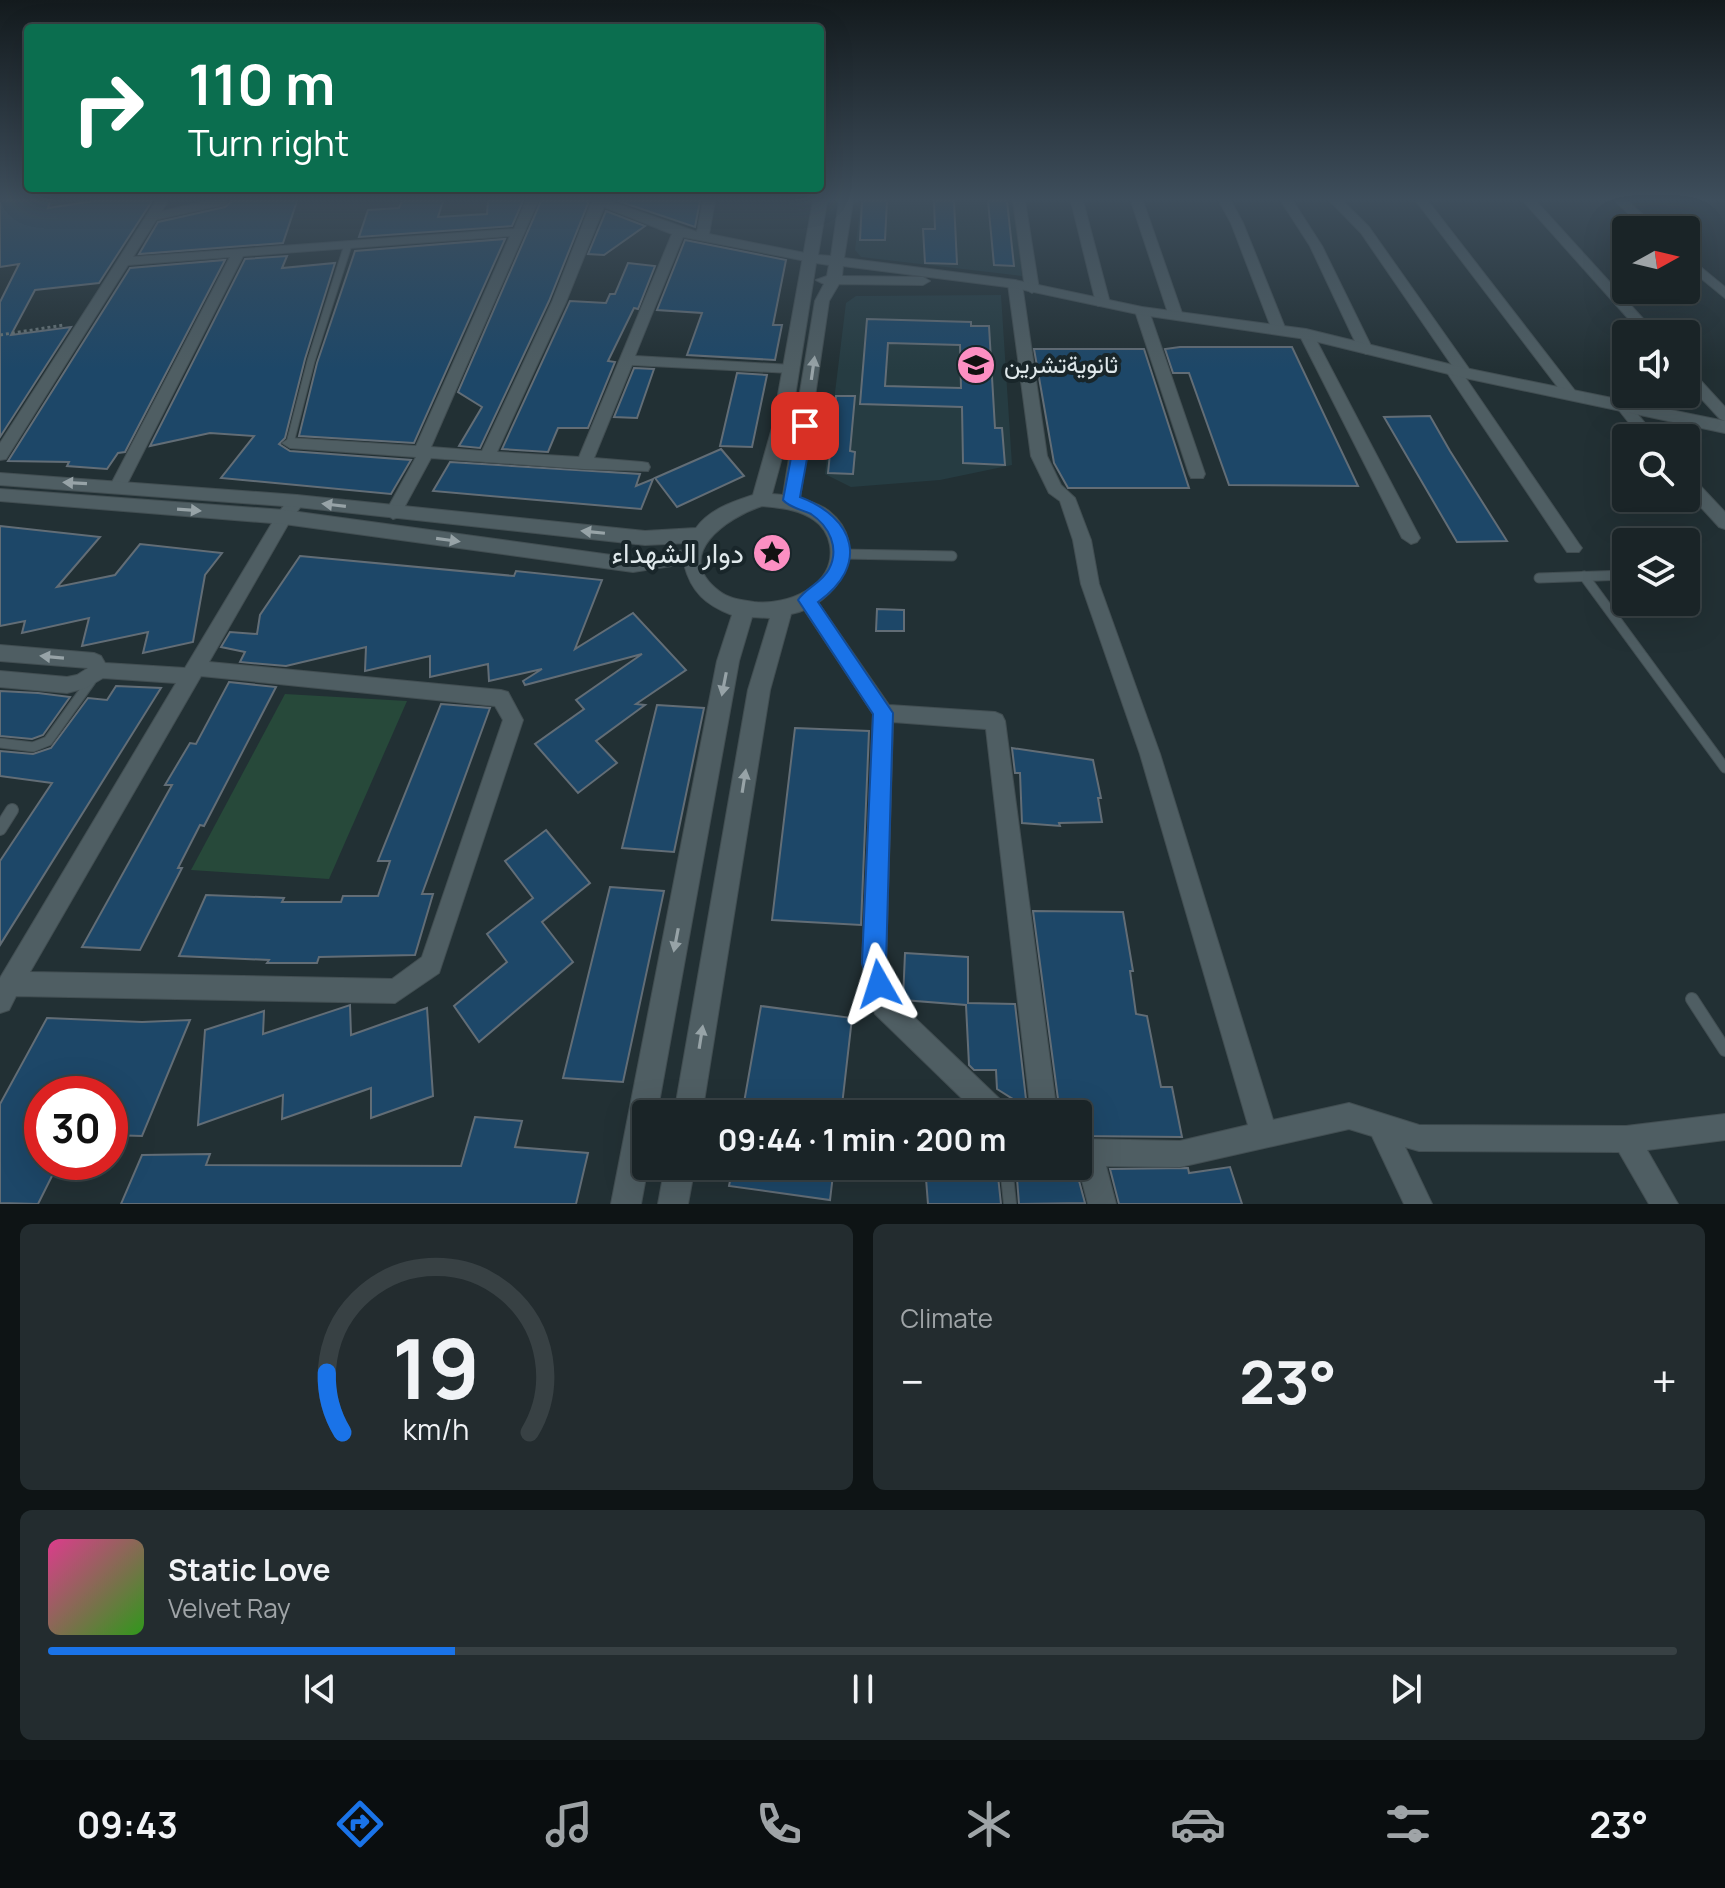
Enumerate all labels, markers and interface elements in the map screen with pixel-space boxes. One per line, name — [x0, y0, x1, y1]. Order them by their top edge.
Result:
text: 110 m — [188, 45, 335, 122]
icon: right — [56, 56, 160, 160]
text: Turn right — [188, 118, 349, 167]
north arrow — [1612, 216, 1700, 304]
map controls — [1612, 216, 1700, 616]
button: sound — [1612, 320, 1700, 408]
school or university icon: ثانويةتشرين — [955, 344, 997, 386]
place label: ثانويةتشرين — [1004, 347, 1118, 380]
one-way arrow — [807, 355, 820, 380]
pin — [771, 392, 839, 460]
icon: arrive — [783, 404, 827, 448]
button: search — [1612, 424, 1700, 512]
one-way arrow — [62, 477, 87, 490]
one-way arrow — [321, 499, 346, 512]
one-way arrow — [177, 504, 202, 517]
one-way arrow — [580, 526, 605, 539]
button: layers — [1612, 528, 1700, 616]
place icon: دوار الشهداء — [751, 532, 793, 574]
place label: دوار الشهداء — [612, 533, 744, 571]
one-way arrow — [435, 534, 460, 547]
one-way arrow — [39, 650, 64, 663]
one-way arrow — [717, 672, 729, 697]
one-way arrow — [738, 768, 750, 793]
one-way arrow — [669, 927, 681, 952]
position arrow — [837, 942, 921, 1026]
one-way arrow — [695, 1024, 708, 1049]
speed limit sign: 30 — [24, 1076, 128, 1180]
text: 09:44 · 1 min · 200 m — [718, 1119, 1006, 1160]
text: Climate — [901, 1300, 993, 1336]
text: 19 — [392, 1310, 480, 1424]
text: 23° — [1239, 1340, 1337, 1422]
text: − — [901, 1351, 924, 1411]
text: + — [1652, 1351, 1677, 1411]
text: km/h — [403, 1410, 469, 1449]
text: Static Love — [168, 1549, 331, 1590]
text: Velvet Ray — [168, 1590, 291, 1626]
icon: previous — [298, 1667, 342, 1711]
icon: pause — [841, 1667, 885, 1711]
icon: next — [1384, 1667, 1428, 1711]
icon: directions — [332, 1796, 388, 1852]
icon: music — [541, 1796, 597, 1852]
icon: phone — [751, 1796, 807, 1852]
icon: climate — [961, 1796, 1017, 1852]
icon: car — [1170, 1796, 1226, 1852]
icon: filters — [1380, 1796, 1436, 1852]
text: 09:43 — [77, 1800, 178, 1849]
text: 23° — [1590, 1800, 1648, 1849]

